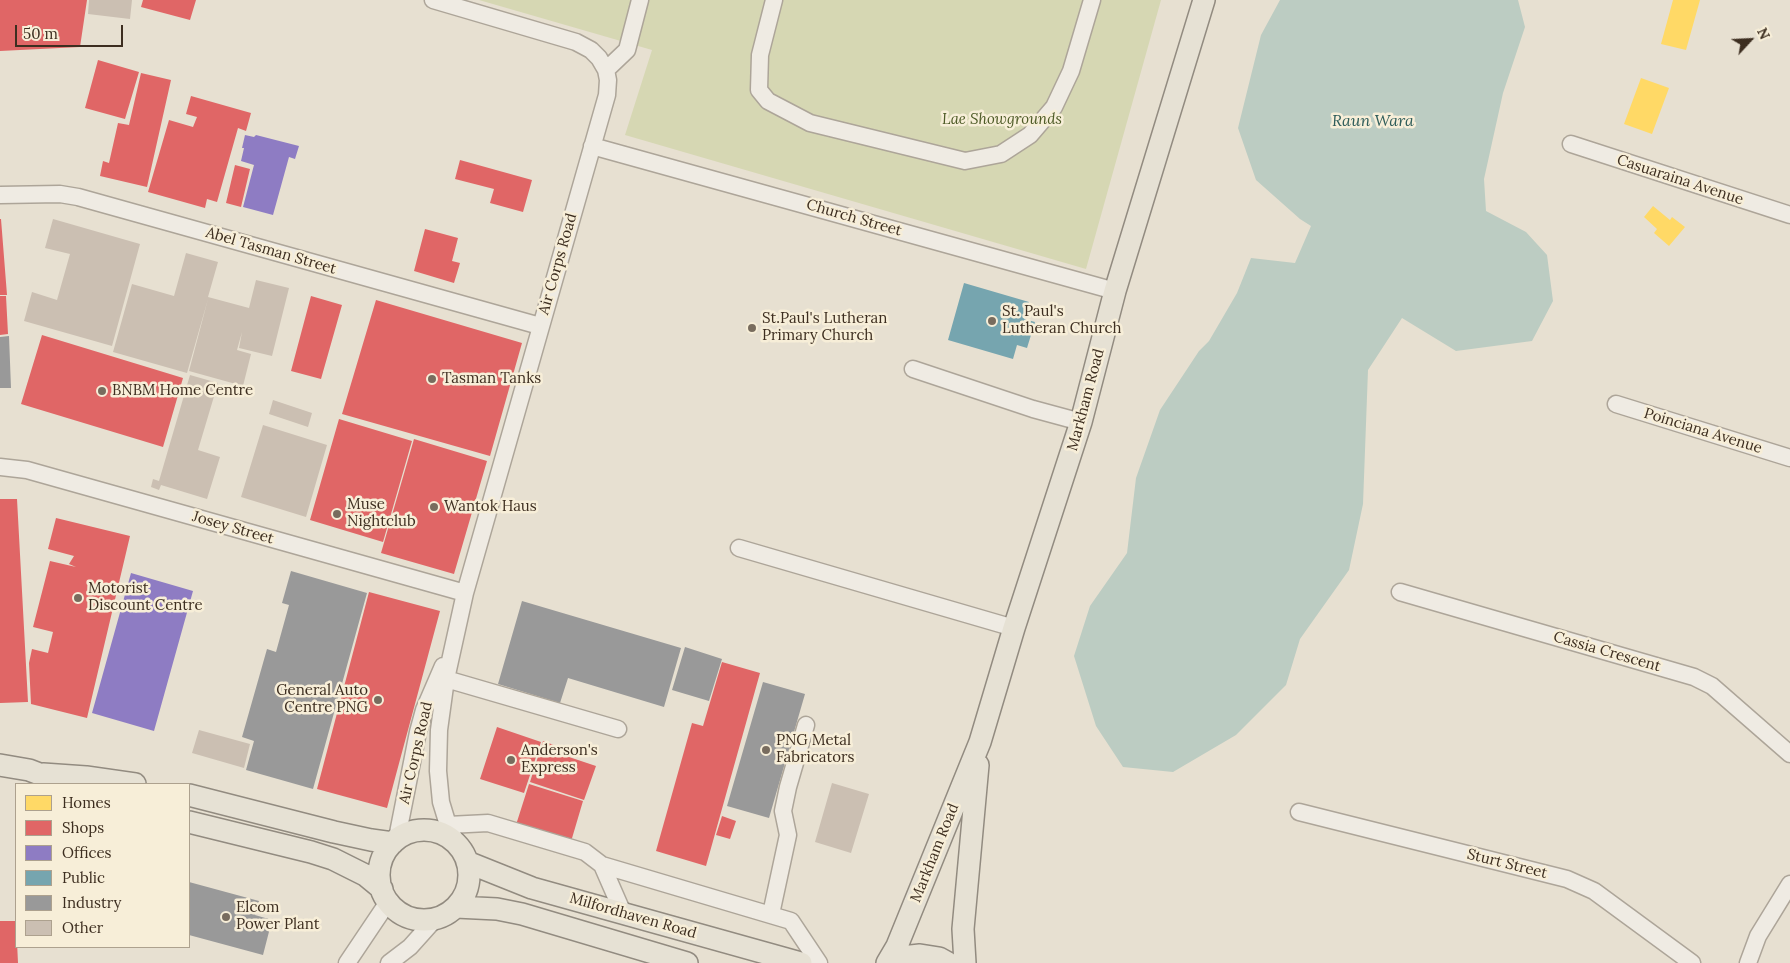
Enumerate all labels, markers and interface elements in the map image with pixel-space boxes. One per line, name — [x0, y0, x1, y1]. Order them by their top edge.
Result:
scale bar — [18, 15, 125, 47]
north arrow — [1725, 15, 1775, 65]
text: 50 m — [23, 24, 58, 43]
text: N — [1753, 25, 1774, 42]
park label: Lae Showgrounds — [942, 111, 1062, 129]
water label: Raun Wara — [1332, 111, 1414, 131]
street label: Casuaraina Avenue — [1614, 151, 1746, 209]
street label: Church Street — [804, 196, 904, 240]
street label: Air Corps Road — [535, 211, 581, 317]
street label: Abel Tasman Street — [204, 224, 338, 278]
place label: St. Paul's Lutheran Church — [1002, 303, 1122, 338]
place label: St.Paul's Lutheran Primary Church — [762, 310, 887, 345]
marker: St. Paul's Lutheran Church — [986, 315, 998, 327]
marker: St.Paul's Lutheran Primary Church — [746, 322, 758, 334]
street label: Markham Road — [1064, 347, 1108, 453]
place label: Tasman Tanks — [442, 370, 541, 388]
marker: Tasman Tanks — [426, 373, 438, 385]
place label: BNBM Home Centre — [112, 382, 253, 400]
marker: BNBM Home Centre — [96, 385, 108, 397]
street label: Poinciana Avenue — [1642, 404, 1764, 458]
place label: Muse Nightclub — [347, 496, 416, 531]
place label: Wantok Haus — [444, 498, 537, 516]
marker: Wantok Haus — [428, 501, 440, 513]
street label: Josey Street — [190, 508, 276, 548]
marker: Muse Nightclub — [331, 508, 343, 520]
place label: Motorist Discount Centre — [88, 580, 203, 615]
marker: Motorist Discount Centre — [72, 592, 84, 604]
street label: Cassia Crescent — [1551, 628, 1663, 676]
place label: General Auto Centre PNG — [276, 682, 368, 717]
marker: General Auto Centre PNG — [372, 694, 384, 706]
street label: Air Corps Road — [395, 700, 437, 806]
place label: PNG Metal Fabricators — [776, 732, 854, 767]
place label: Anderson's Express — [521, 742, 598, 777]
marker: PNG Metal Fabricators — [760, 744, 772, 756]
marker: Anderson's Express — [505, 754, 517, 766]
legend — [15, 783, 190, 948]
text: Homes — [62, 793, 111, 812]
street label: Markham Road — [907, 801, 963, 905]
text: Shops — [62, 818, 104, 837]
text: Offices — [62, 843, 111, 862]
street label: Sturt Street — [1465, 845, 1549, 883]
text: Public — [62, 868, 105, 887]
street label: Milfordhaven Road — [567, 889, 699, 943]
text: Industry — [62, 893, 121, 912]
place label: Elcom Power Plant — [236, 899, 320, 934]
marker: Elcom Power Plant — [220, 911, 232, 923]
text: Other — [62, 918, 103, 937]

